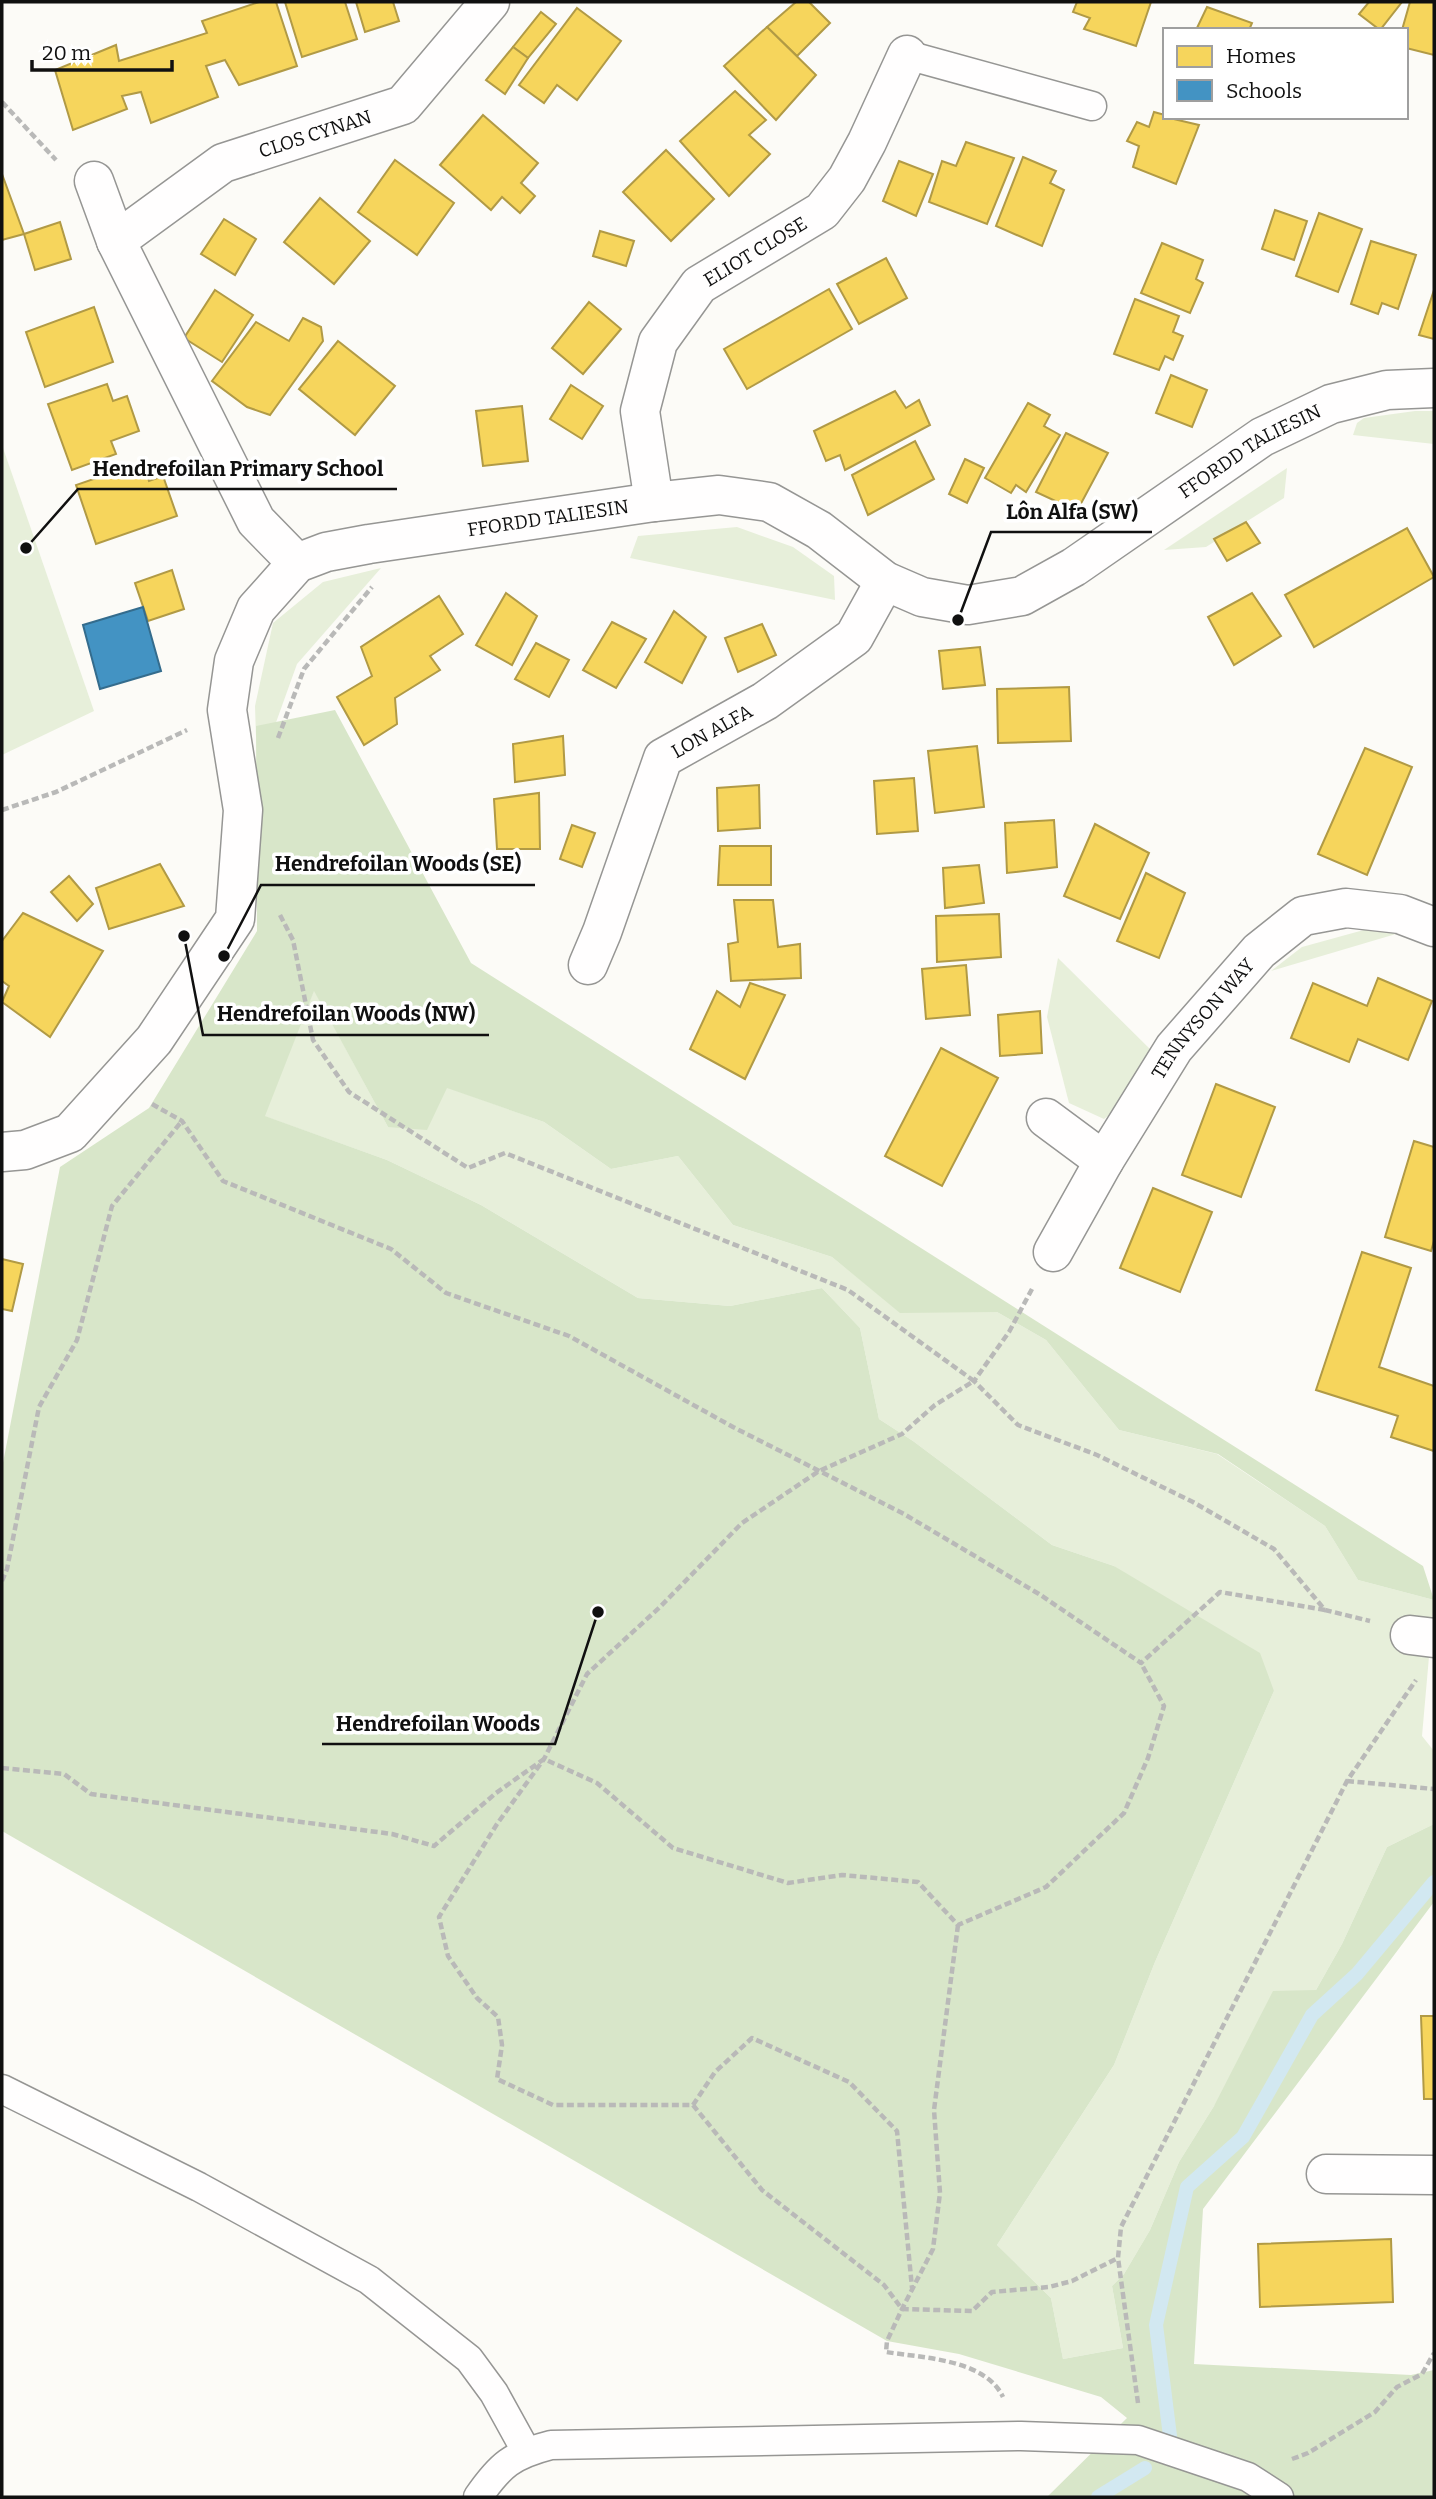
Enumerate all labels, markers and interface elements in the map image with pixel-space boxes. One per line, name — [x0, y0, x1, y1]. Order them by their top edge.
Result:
scale bar — [32, 28, 172, 72]
legend — [1163, 28, 1408, 119]
text: 20 m — [42, 40, 91, 66]
text: Homes — [1226, 43, 1296, 69]
text: Schools — [1226, 78, 1302, 104]
street label: CLOS CYNAN — [256, 105, 374, 163]
street label: ELIOT CLOSE — [699, 212, 811, 292]
street label: FFORDD TALIESIN — [1174, 400, 1325, 503]
callout: Hendrefoilan Primary School — [78, 447, 397, 489]
text: Hendrefoilan Primary School — [93, 456, 384, 482]
callout: Lôn Alfa (SW) — [991, 490, 1152, 532]
street label: FFORDD TALIESIN — [466, 495, 630, 541]
text: Lôn Alfa (SW) — [1006, 499, 1138, 525]
street label: LON ALFA — [667, 699, 757, 763]
callout: Hendrefoilan Woods (SE) — [261, 843, 535, 885]
text: Hendrefoilan Woods (SE) — [275, 851, 521, 877]
street label: TENNYSON WAY — [1147, 953, 1260, 1083]
callout: Hendrefoilan Woods (NW) — [203, 993, 489, 1035]
text: Hendrefoilan Woods (NW) — [217, 1001, 475, 1027]
callout: Hendrefoilan Woods — [322, 1702, 555, 1744]
text: Hendrefoilan Woods — [336, 1711, 540, 1737]

